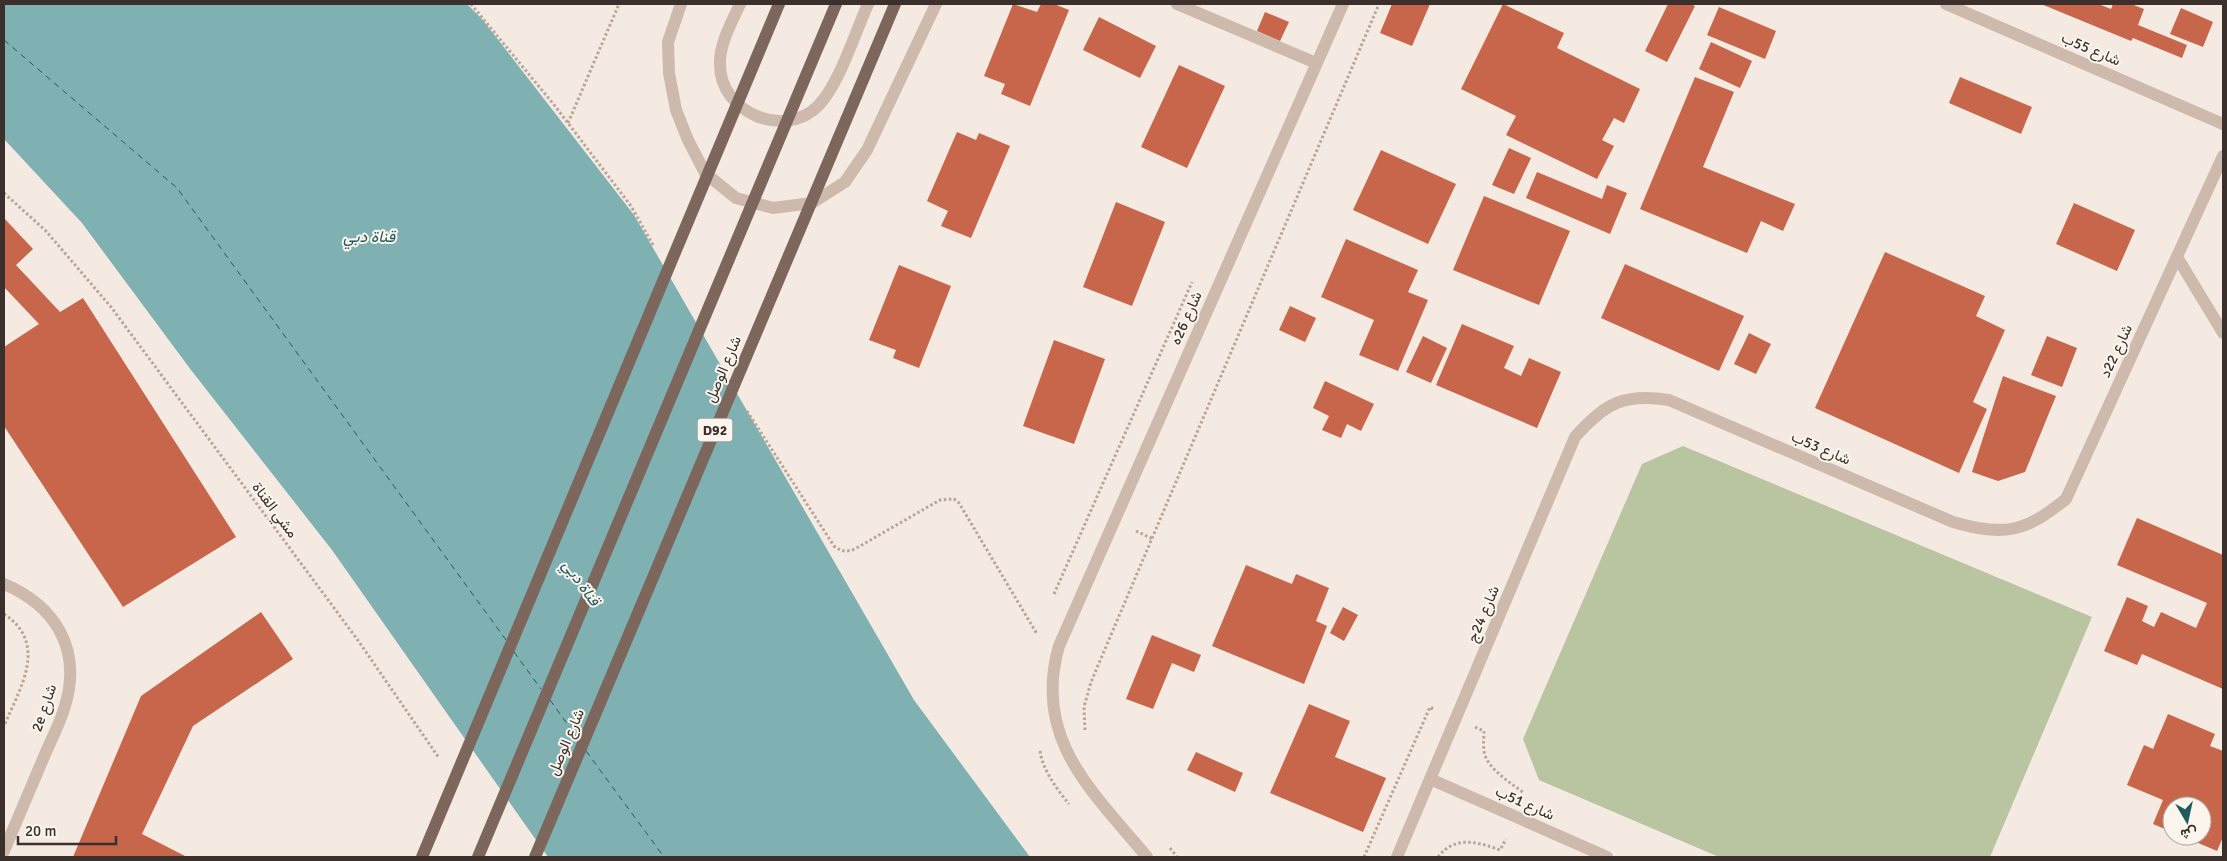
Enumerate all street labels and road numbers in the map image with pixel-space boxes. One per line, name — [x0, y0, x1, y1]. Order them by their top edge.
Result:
street label: شارع 55ب — [2058, 28, 2124, 71]
street label: شارع 26ه — [1166, 288, 1208, 348]
street label: شارع 22د — [2096, 321, 2138, 381]
street label: شارع الوصل — [701, 333, 747, 406]
road number: D92 — [698, 418, 732, 442]
street label: شارع 53ب — [1788, 427, 1854, 470]
street label: مشي القناة — [245, 479, 302, 544]
street label: شارع 24ج — [1463, 583, 1505, 646]
street label: 2e شارع — [27, 682, 62, 735]
street label: شارع الوصل — [544, 706, 590, 779]
street label: شارع 51ب — [1492, 782, 1558, 826]

